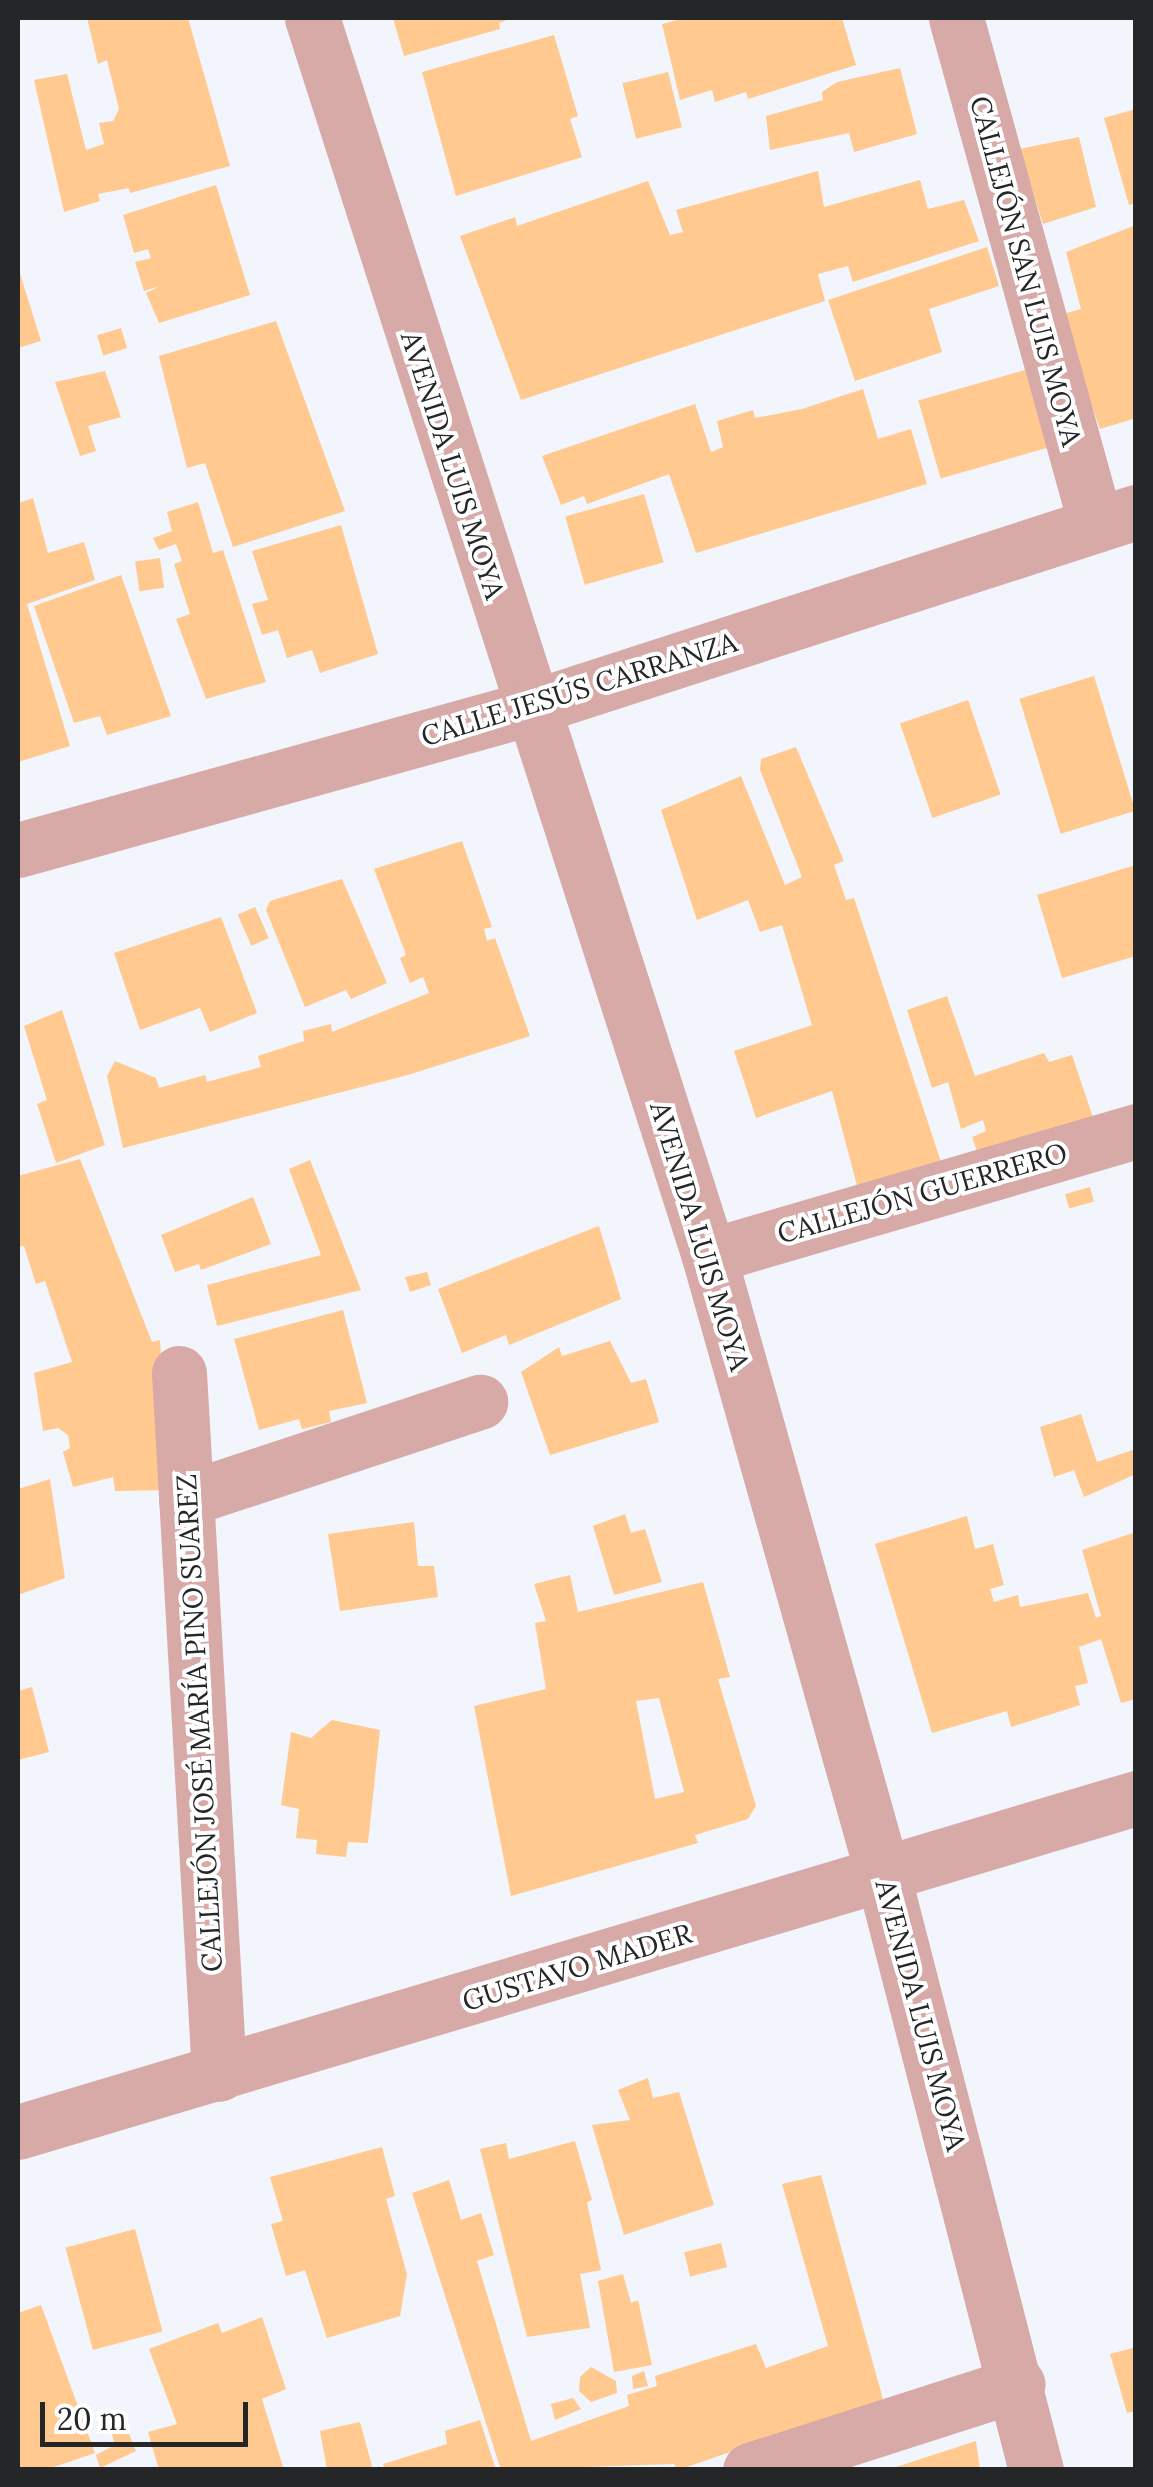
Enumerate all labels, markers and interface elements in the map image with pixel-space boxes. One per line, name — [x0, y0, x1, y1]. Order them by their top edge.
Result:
street label: CALLEJÓN SAN LUIS MOYA — [963, 92, 1089, 450]
street label: AVENIDA LUIS MOYA — [394, 327, 512, 603]
street label: CALLE JESÚS CARRANZA — [417, 625, 741, 753]
street label: AVENIDA LUIS MOYA — [643, 1098, 757, 1374]
street label: CALLEJÓN GUERRERO — [773, 1136, 1071, 1250]
street label: CALLEJÓN JOSÉ MARÍA PINO SUAREZ — [169, 1473, 229, 1973]
street label: AVENIDA LUIS MOYA — [869, 1876, 973, 2154]
street label: GUSTAVO MADER — [458, 1916, 696, 2018]
scale bar — [45, 2382, 252, 2444]
text: 20 m — [57, 2400, 126, 2438]

